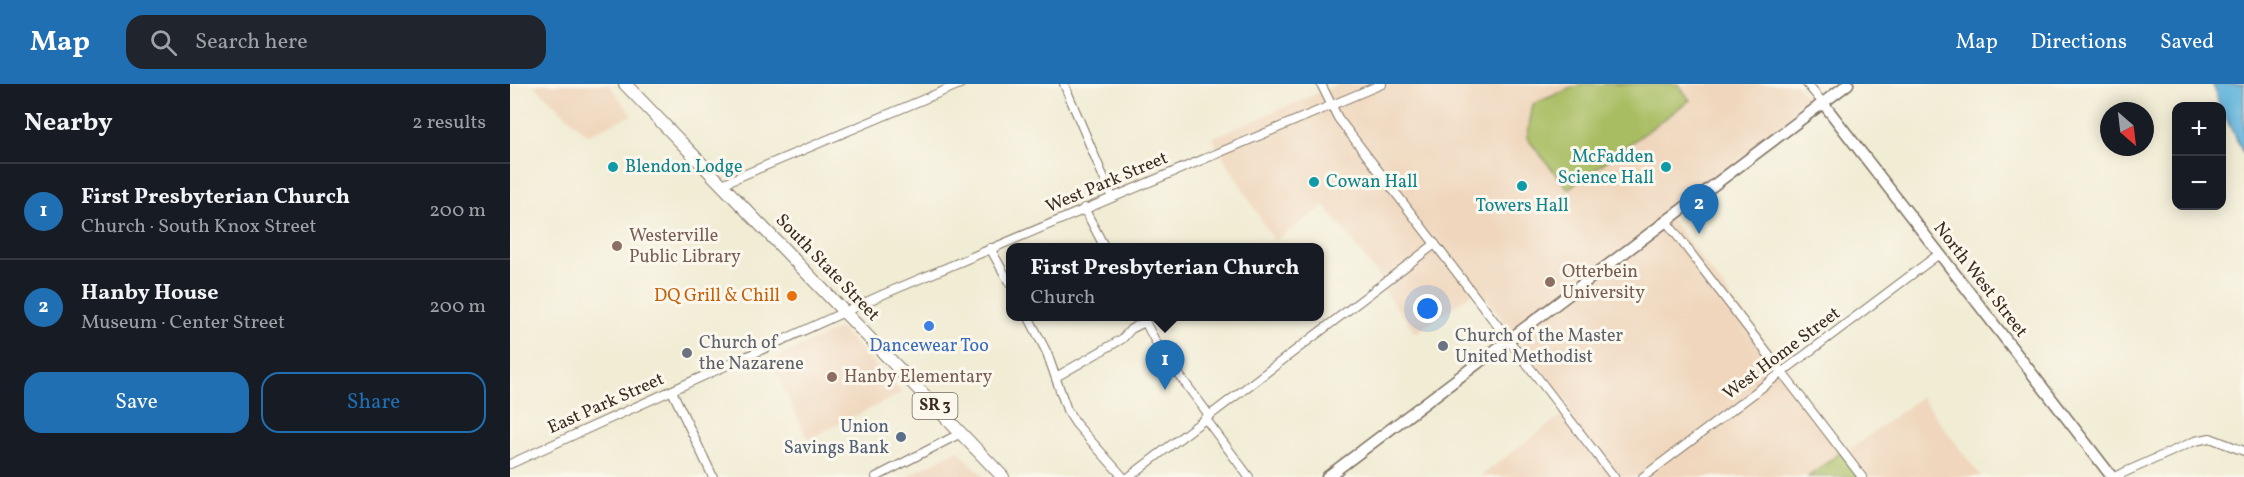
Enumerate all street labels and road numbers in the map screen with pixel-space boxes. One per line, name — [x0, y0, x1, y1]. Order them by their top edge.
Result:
street label: West Park Street — [1042, 146, 1172, 220]
street label: South State Street — [769, 209, 885, 327]
street label: North West Street — [1927, 217, 2033, 343]
street label: West Home Street — [1718, 302, 1846, 406]
street label: East Park Street — [544, 367, 668, 441]
road number: SR 3 — [912, 393, 958, 419]

